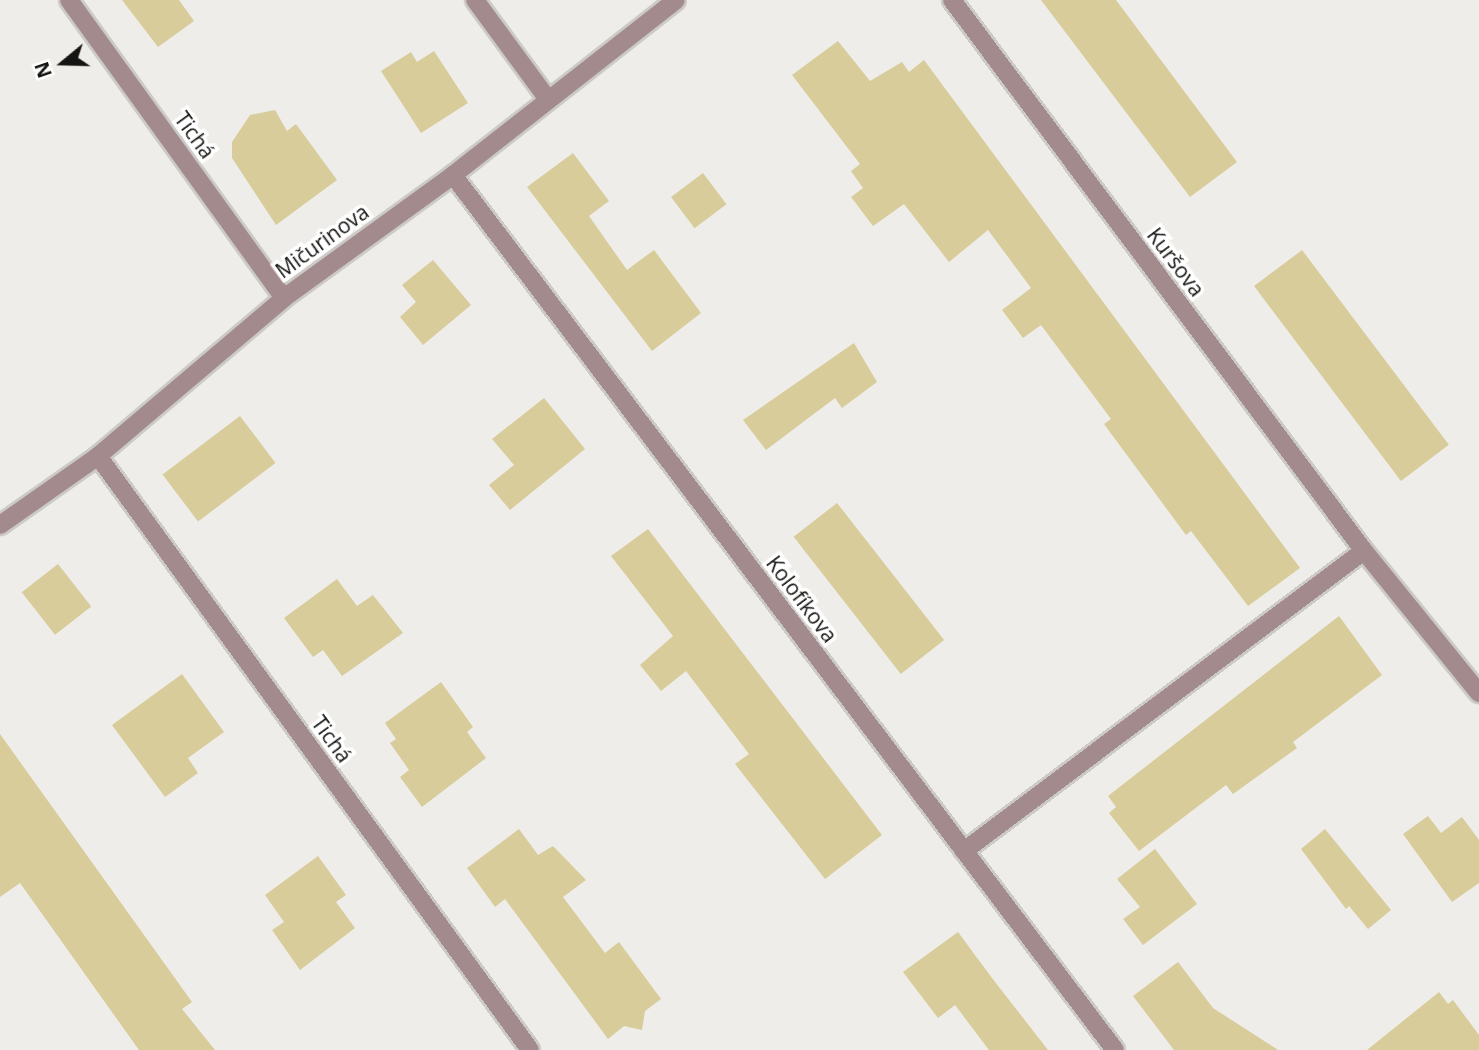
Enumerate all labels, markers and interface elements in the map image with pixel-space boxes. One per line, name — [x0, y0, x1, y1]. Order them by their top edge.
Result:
north arrow — [28, 28, 98, 98]
text: N — [28, 58, 58, 81]
street label: Tichá — [170, 107, 220, 163]
street label: Mičurinova — [271, 199, 373, 283]
street label: Kuršova — [1142, 223, 1210, 301]
street label: Kolofíkova — [761, 551, 843, 647]
street label: Tichá — [307, 711, 357, 767]

